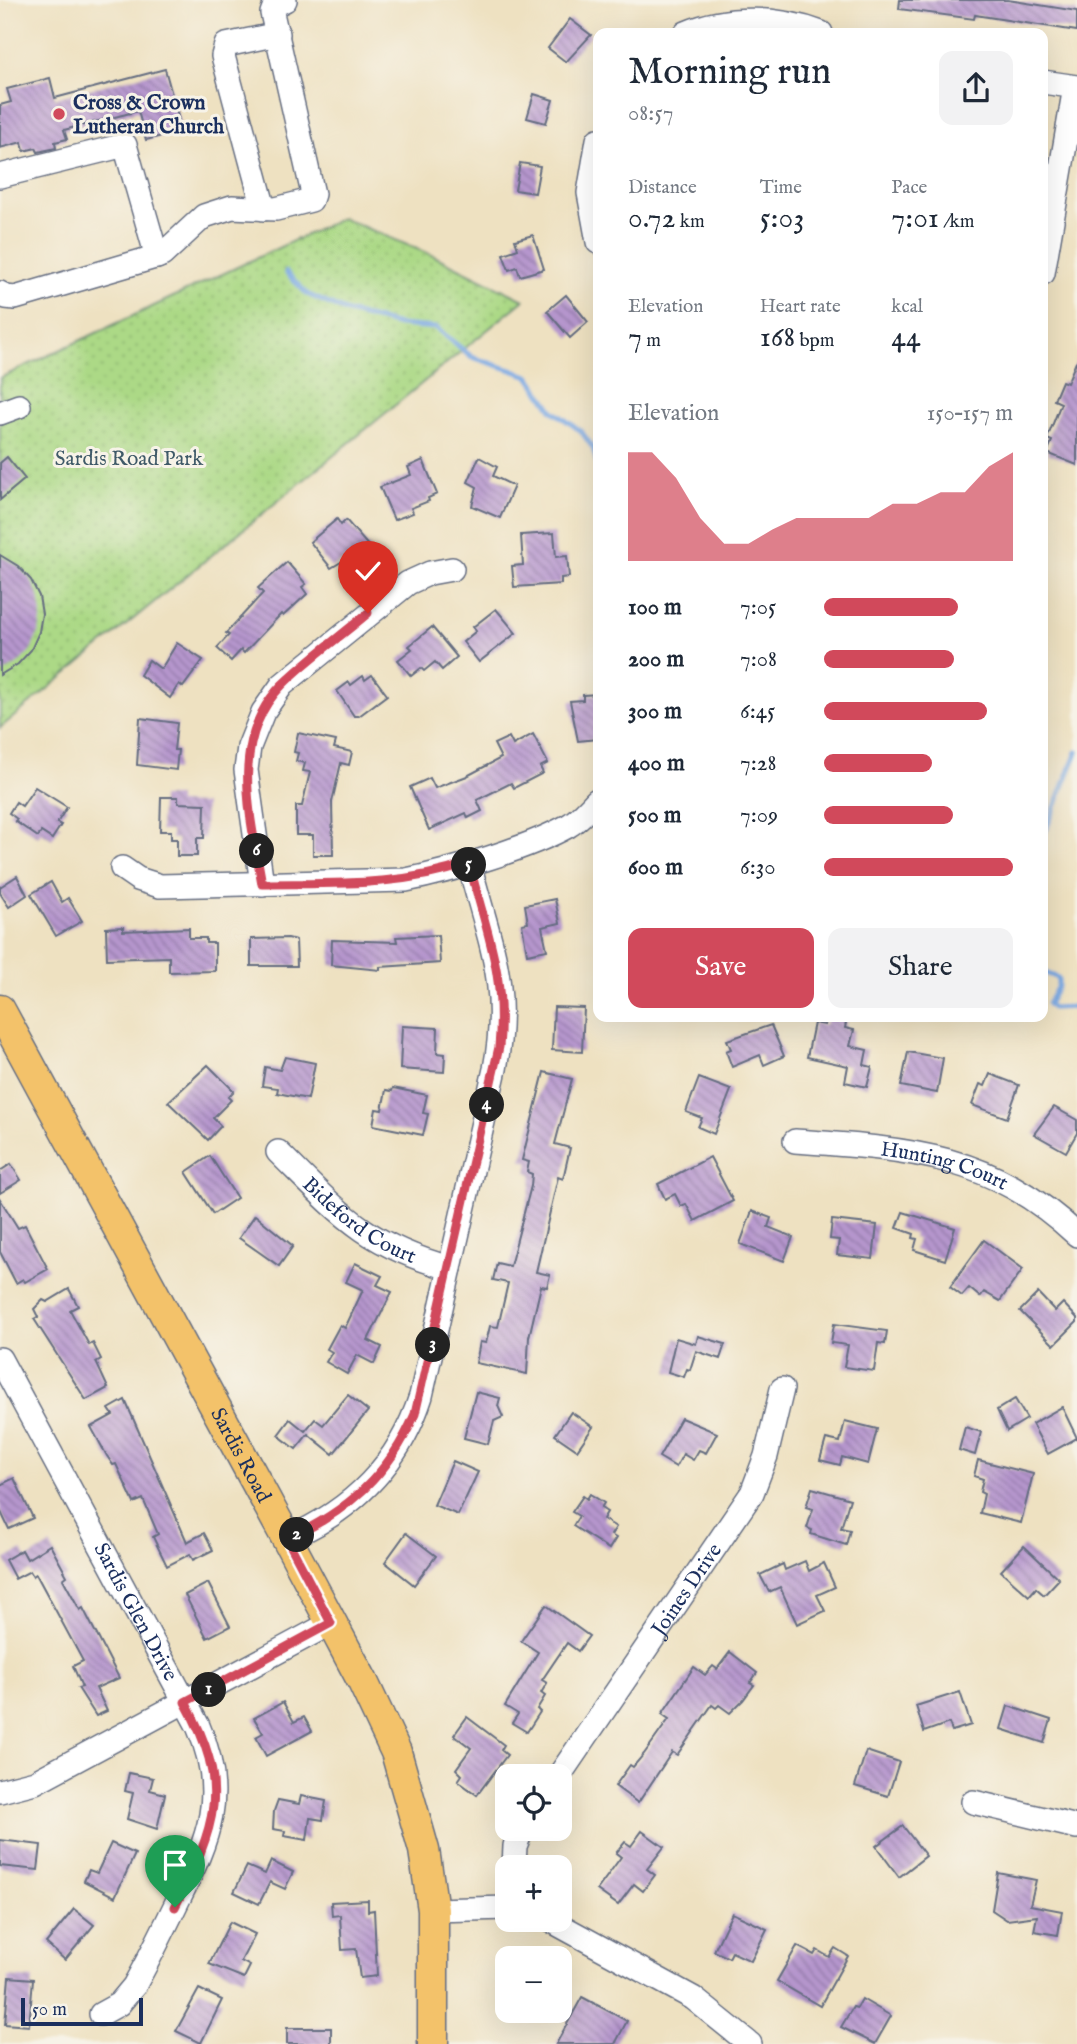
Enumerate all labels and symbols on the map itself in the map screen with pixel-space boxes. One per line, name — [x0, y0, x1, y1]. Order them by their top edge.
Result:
place label: Cross & Crown Lutheran Church — [73, 90, 225, 141]
marker: Cross & Crown Lutheran Church — [51, 106, 67, 122]
park label: Sardis Road Park — [55, 446, 204, 473]
pin — [338, 541, 398, 613]
pin: 6 — [240, 834, 274, 868]
pin: 5 — [452, 848, 486, 882]
pin: 4 — [470, 1088, 504, 1122]
street label: Hunting Court — [879, 1136, 1012, 1197]
street label: Bideford Court — [296, 1172, 420, 1271]
pin: 3 — [416, 1328, 450, 1362]
street label: Sardis Road — [203, 1403, 277, 1508]
pin: 2 — [280, 1518, 314, 1552]
street label: Joines Drive — [645, 1538, 729, 1643]
street label: Sardis Glen Drive — [87, 1539, 183, 1686]
pin: 1 — [192, 1672, 227, 1708]
pin — [145, 1835, 205, 1907]
scale bar — [21, 1995, 144, 2027]

